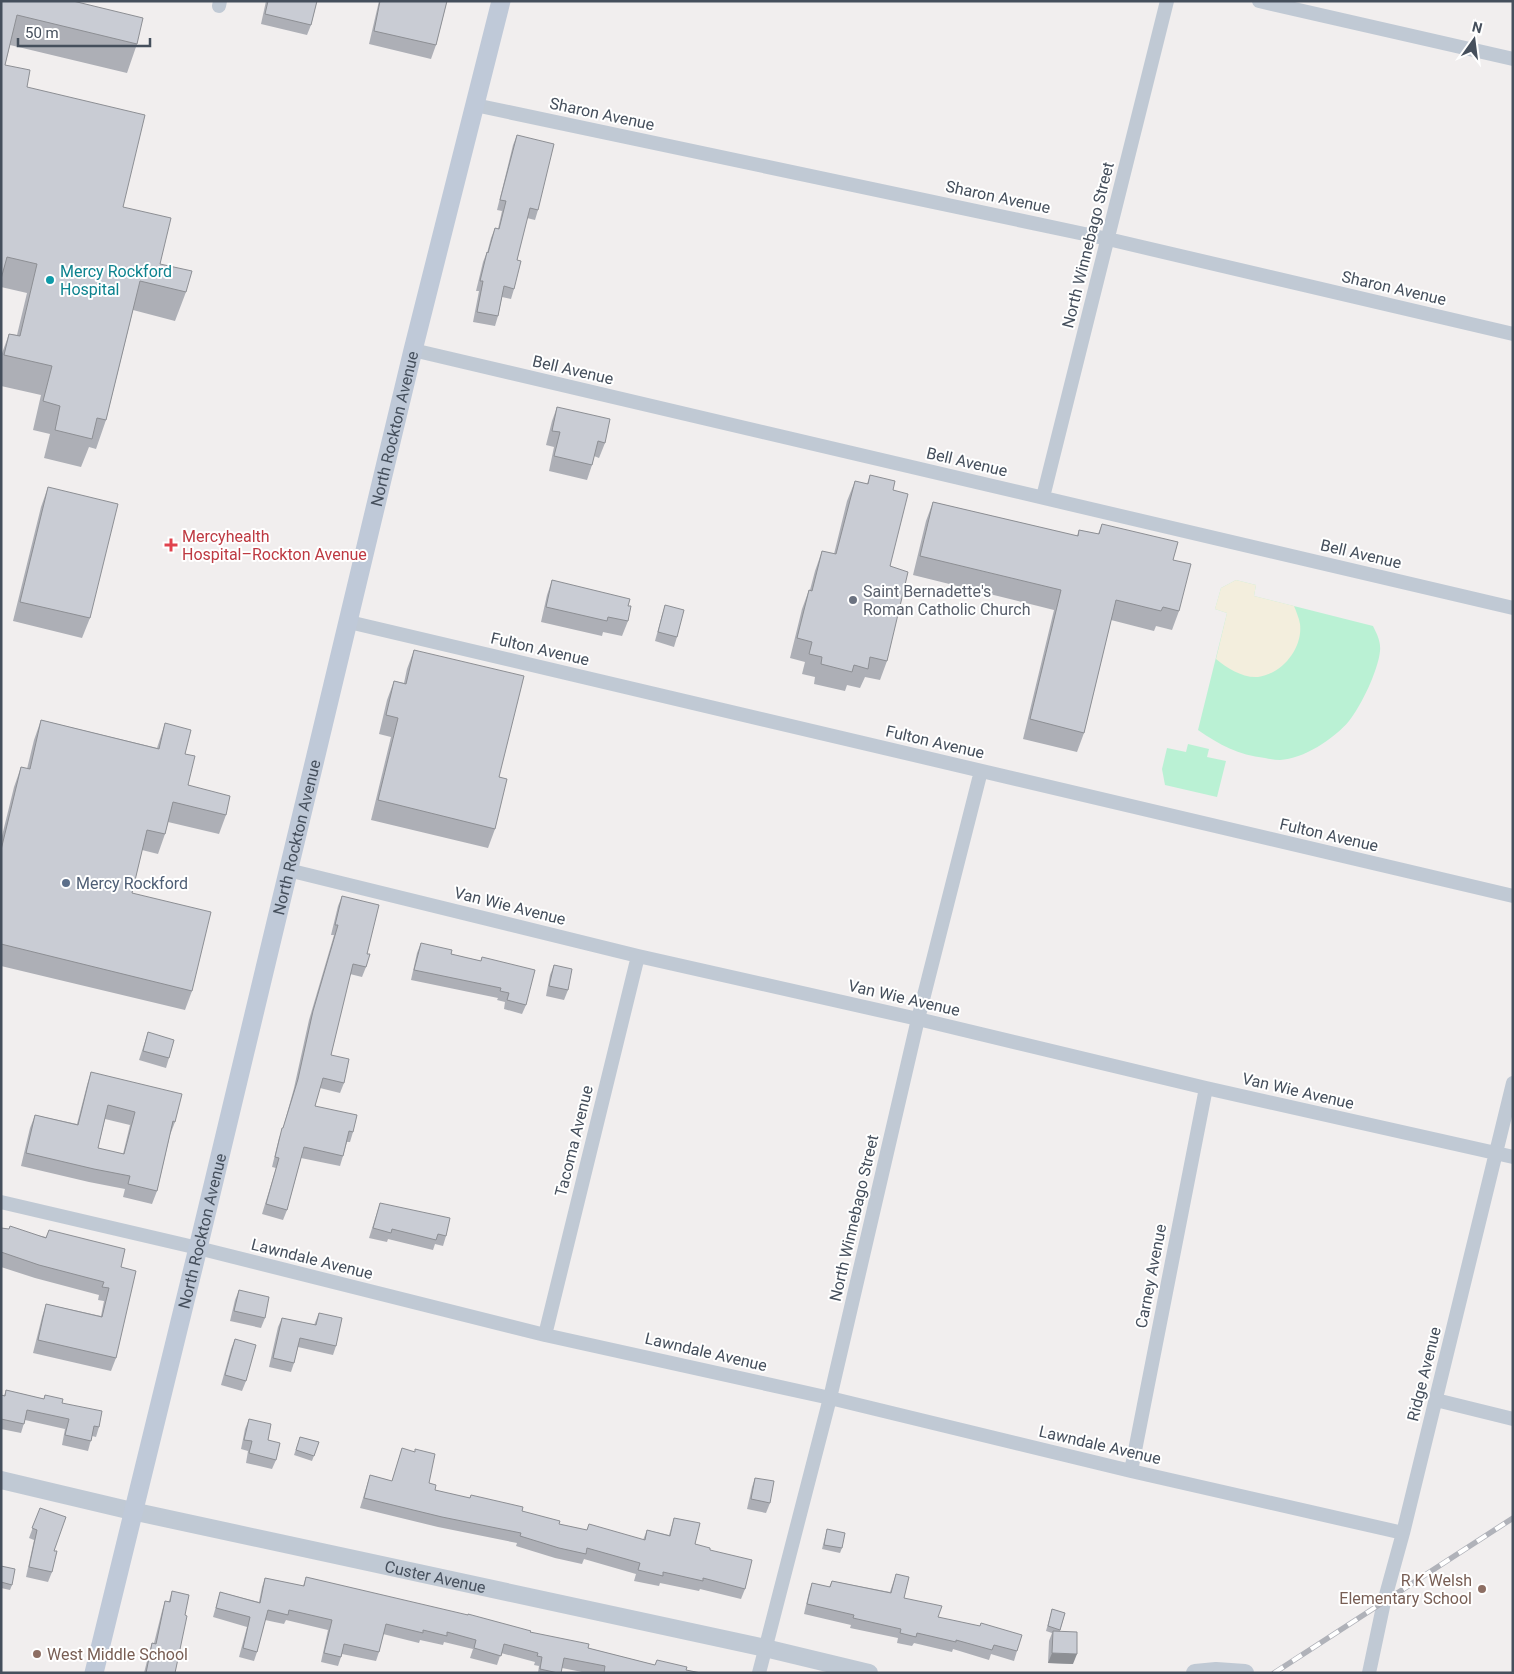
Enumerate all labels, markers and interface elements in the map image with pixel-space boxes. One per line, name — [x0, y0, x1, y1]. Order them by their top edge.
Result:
scale bar — [18, 15, 150, 47]
north arrow — [1449, 15, 1499, 65]
text: N — [1470, 18, 1484, 36]
text: 50 m — [25, 24, 59, 42]
street label: Sharon Avenue — [548, 94, 656, 134]
street label: North Winnebago Street — [1058, 160, 1118, 330]
street label: Sharon Avenue — [944, 177, 1052, 217]
place label: Mercy Rockford Hospital — [60, 262, 172, 299]
street label: Sharon Avenue — [1340, 267, 1448, 309]
marker: Mercy Rockford Hospital — [44, 274, 56, 286]
street label: North Rockton Avenue — [366, 349, 422, 508]
street label: Bell Avenue — [531, 351, 615, 389]
street label: Bell Avenue — [925, 443, 1009, 481]
place label: Mercyhealth Hospital–Rockton Avenue — [182, 527, 367, 564]
street label: Bell Avenue — [1319, 535, 1403, 573]
marker: Mercyhealth Hospital–Rockton Avenue — [164, 538, 178, 552]
place label: Saint Bernadette's Roman Catholic Church — [863, 582, 1030, 619]
marker: Saint Bernadette's Roman Catholic Church — [847, 594, 859, 606]
street label: Fulton Avenue — [489, 628, 591, 670]
street label: Fulton Avenue — [884, 721, 986, 763]
street label: North Rockton Avenue — [269, 758, 324, 917]
street label: Fulton Avenue — [1278, 814, 1380, 856]
place label: Mercy Rockford — [76, 874, 188, 893]
marker: Mercy Rockford — [60, 877, 72, 889]
street label: Van Wie Avenue — [452, 883, 568, 929]
street label: Van Wie Avenue — [846, 976, 962, 1020]
street label: Van Wie Avenue — [1240, 1069, 1356, 1113]
street label: Tacoma Avenue — [551, 1083, 597, 1199]
street label: North Winnebago Street — [826, 1133, 882, 1303]
street label: North Rockton Avenue — [174, 1151, 230, 1311]
street label: Carney Avenue — [1132, 1222, 1170, 1330]
street label: Lawndale Avenue — [249, 1235, 375, 1283]
street label: Ridge Avenue — [1403, 1325, 1445, 1423]
street label: Lawndale Avenue — [643, 1329, 769, 1375]
street label: Lawndale Avenue — [1037, 1422, 1163, 1468]
street label: Custer Avenue — [383, 1556, 488, 1597]
place label: R K Welsh Elementary School — [1339, 1571, 1472, 1608]
marker: R K Welsh Elementary School — [1476, 1583, 1488, 1595]
place label: West Middle School — [47, 1645, 188, 1664]
marker: West Middle School — [31, 1648, 43, 1660]

